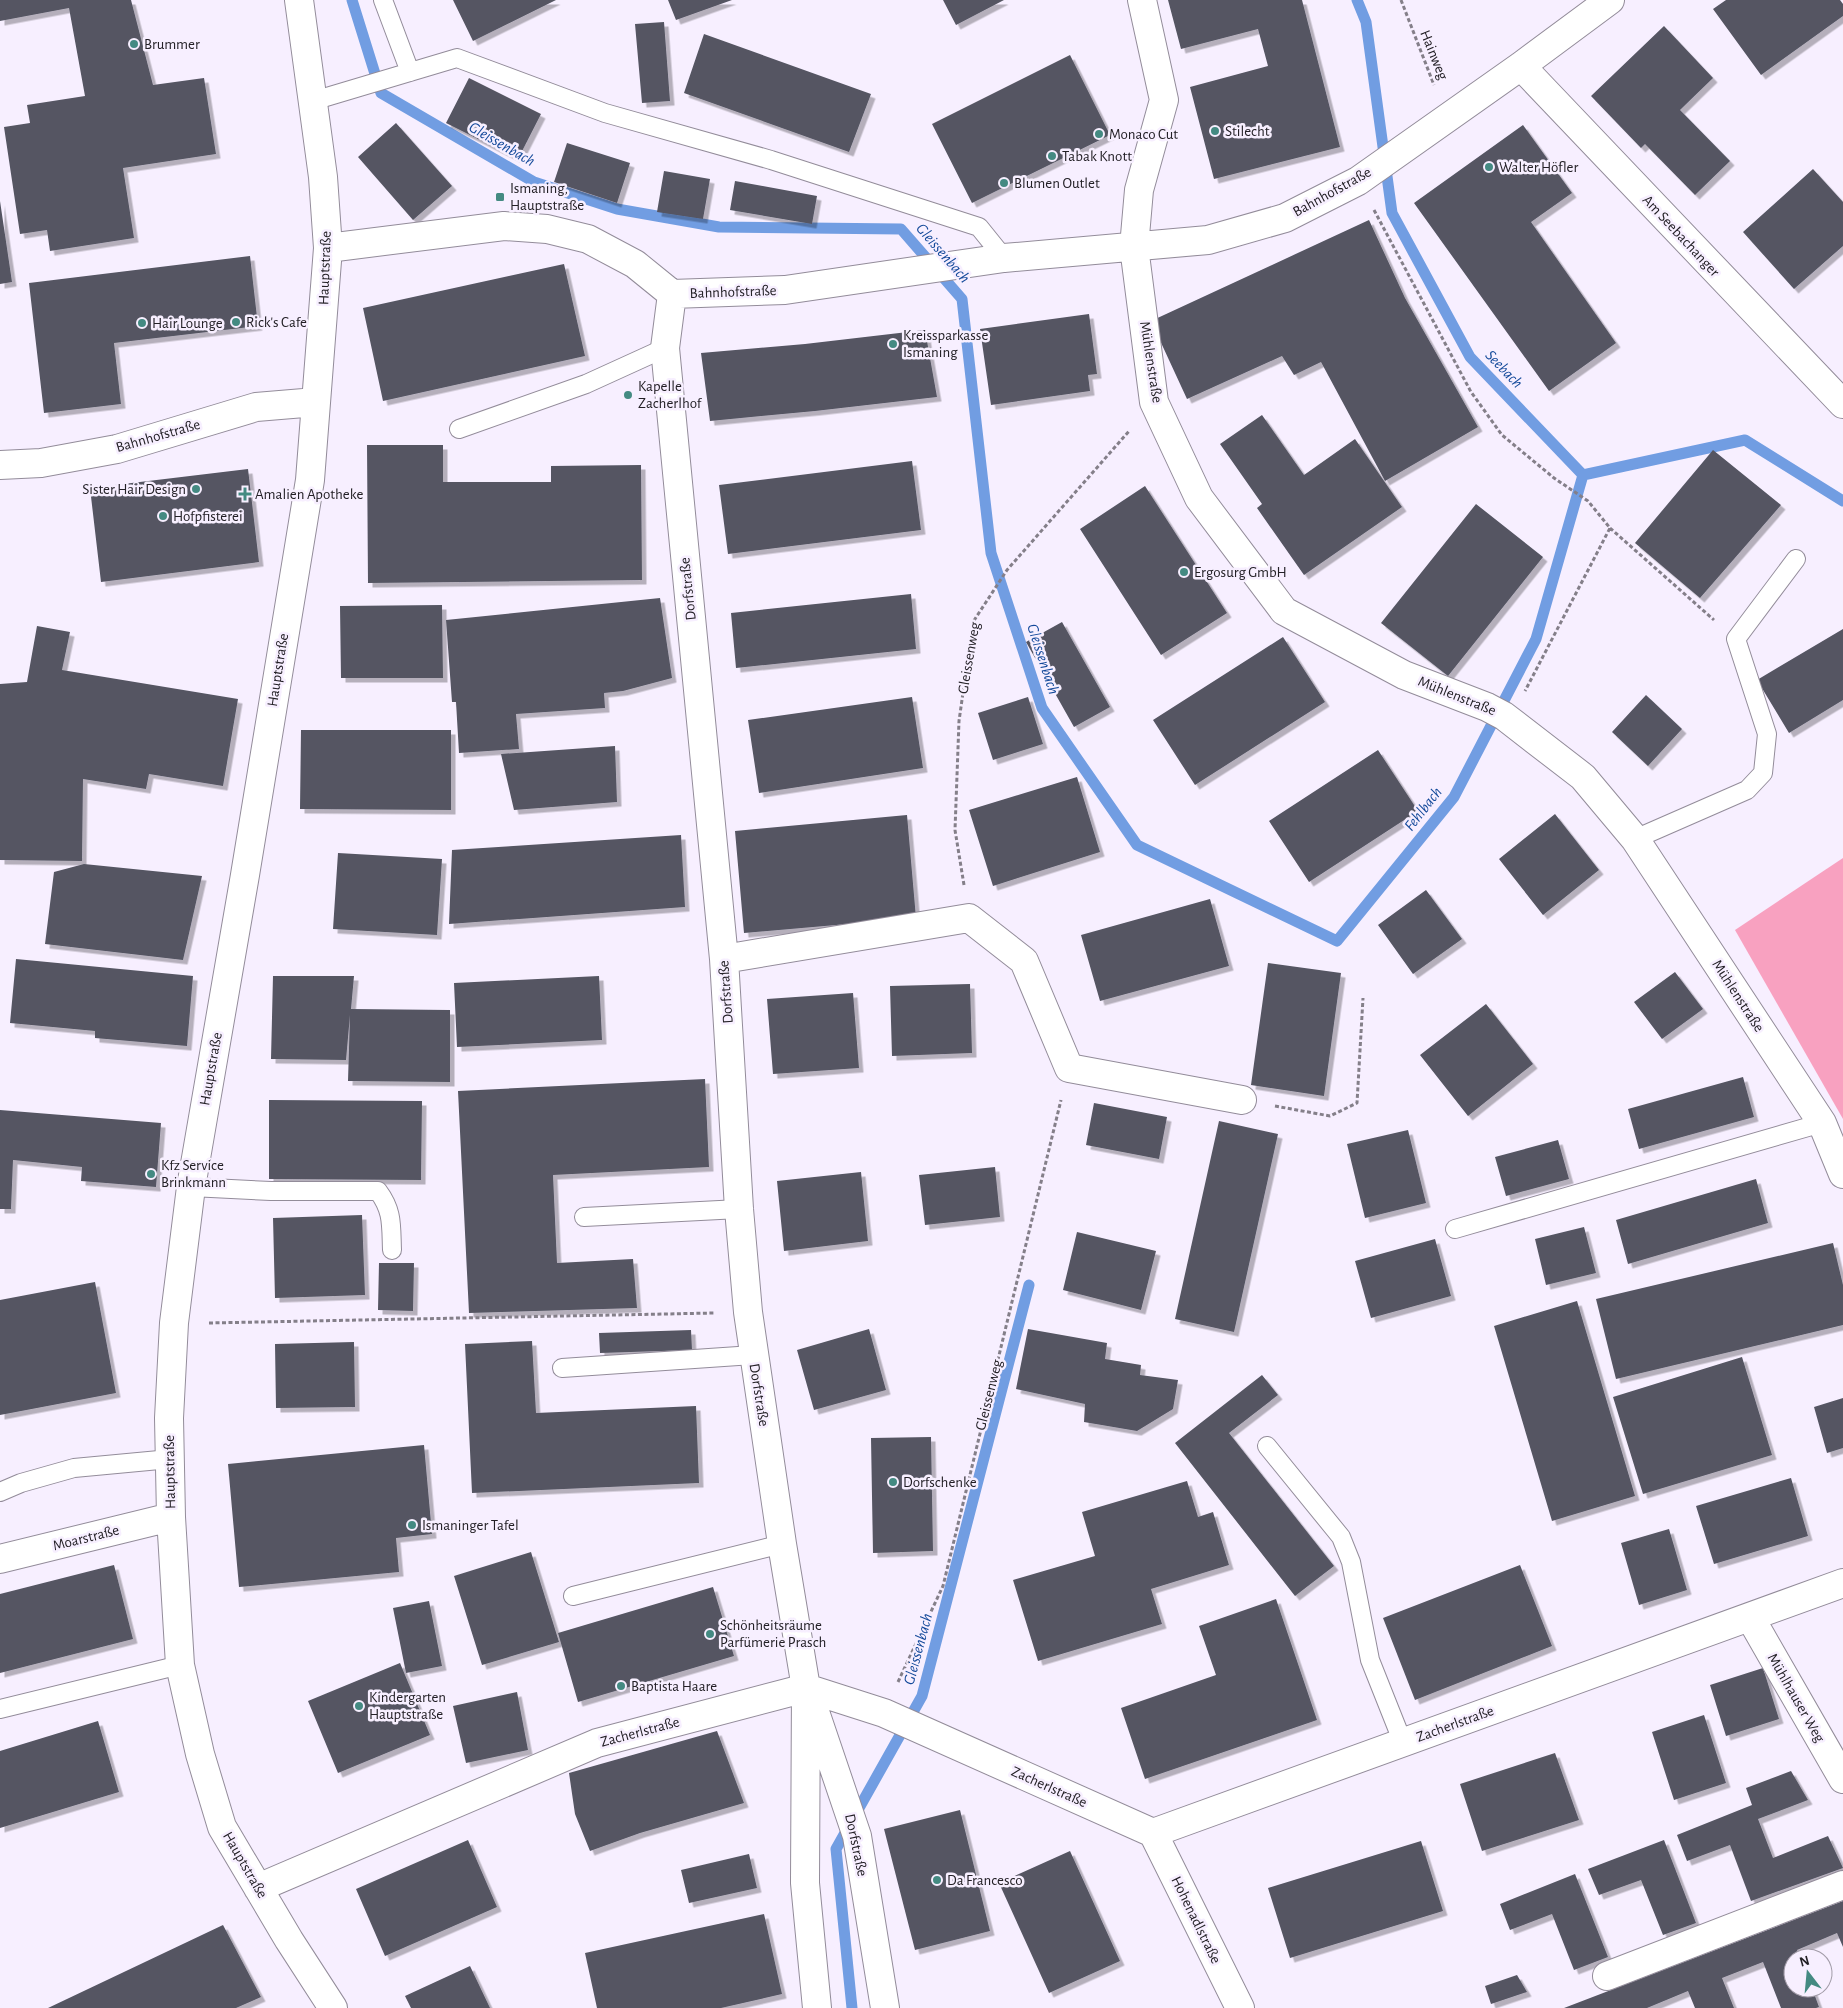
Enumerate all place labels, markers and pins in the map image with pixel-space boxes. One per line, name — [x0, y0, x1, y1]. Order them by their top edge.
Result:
place label: Brummer — [144, 37, 200, 52]
marker: Brummer — [128, 38, 140, 50]
place label: Stilecht — [1225, 124, 1270, 139]
marker: Stilecht — [1209, 125, 1221, 137]
place label: Monaco Cut — [1109, 127, 1178, 142]
marker: Monaco Cut — [1093, 128, 1105, 140]
place label: Tabak Knott — [1062, 149, 1132, 164]
marker: Tabak Knott — [1046, 150, 1058, 162]
place label: Walter Höfler — [1499, 160, 1579, 175]
marker: Walter Höfler — [1483, 161, 1495, 173]
place label: Blumen Outlet — [1014, 176, 1100, 191]
marker: Blumen Outlet — [998, 177, 1010, 189]
place label: Ismaning, Hauptstraße — [510, 181, 584, 213]
marker: Ismaning, Hauptstraße — [494, 191, 506, 203]
place label: Rick's Cafe — [246, 315, 307, 330]
place label: Hair Lounge — [152, 316, 223, 331]
marker: Rick's Cafe — [230, 316, 242, 328]
marker: Hair Lounge — [136, 317, 148, 329]
place label: Kreissparkasse Ismaning — [903, 328, 988, 360]
marker: Kreissparkasse Ismaning — [887, 338, 899, 350]
place label: Kapelle Zacherlhof — [638, 379, 703, 411]
marker: Kapelle Zacherlhof — [622, 389, 634, 401]
place label: Sister Hair Design — [82, 482, 186, 497]
marker: Sister Hair Design — [190, 483, 202, 495]
place label: Amalien Apotheke — [255, 487, 363, 502]
marker: Amalien Apotheke — [239, 488, 251, 500]
place label: Hofpfisterei — [173, 509, 243, 524]
marker: Hofpfisterei — [157, 510, 169, 522]
place label: Ergosurg GmbH — [1194, 565, 1287, 580]
marker: Ergosurg GmbH — [1178, 566, 1190, 578]
place label: Kfz Service Brinkmann — [161, 1158, 226, 1190]
marker: Kfz Service Brinkmann — [145, 1168, 157, 1180]
place label: Dorfschenke — [903, 1475, 977, 1490]
marker: Dorfschenke — [887, 1476, 899, 1488]
place label: Ismaninger Tafel — [422, 1518, 519, 1533]
marker: Ismaninger Tafel — [406, 1519, 418, 1531]
place label: Schönheitsräume Parfümerie Prasch — [720, 1618, 826, 1650]
marker: Schönheitsräume Parfümerie Prasch — [704, 1628, 716, 1640]
place label: Baptista Haare — [631, 1679, 717, 1694]
marker: Baptista Haare — [615, 1680, 627, 1692]
place label: Kindergarten Hauptstraße — [369, 1690, 446, 1722]
marker: Kindergarten Hauptstraße — [353, 1700, 365, 1712]
place label: Da Francesco — [947, 1873, 1023, 1888]
marker: Da Francesco — [931, 1874, 943, 1886]

